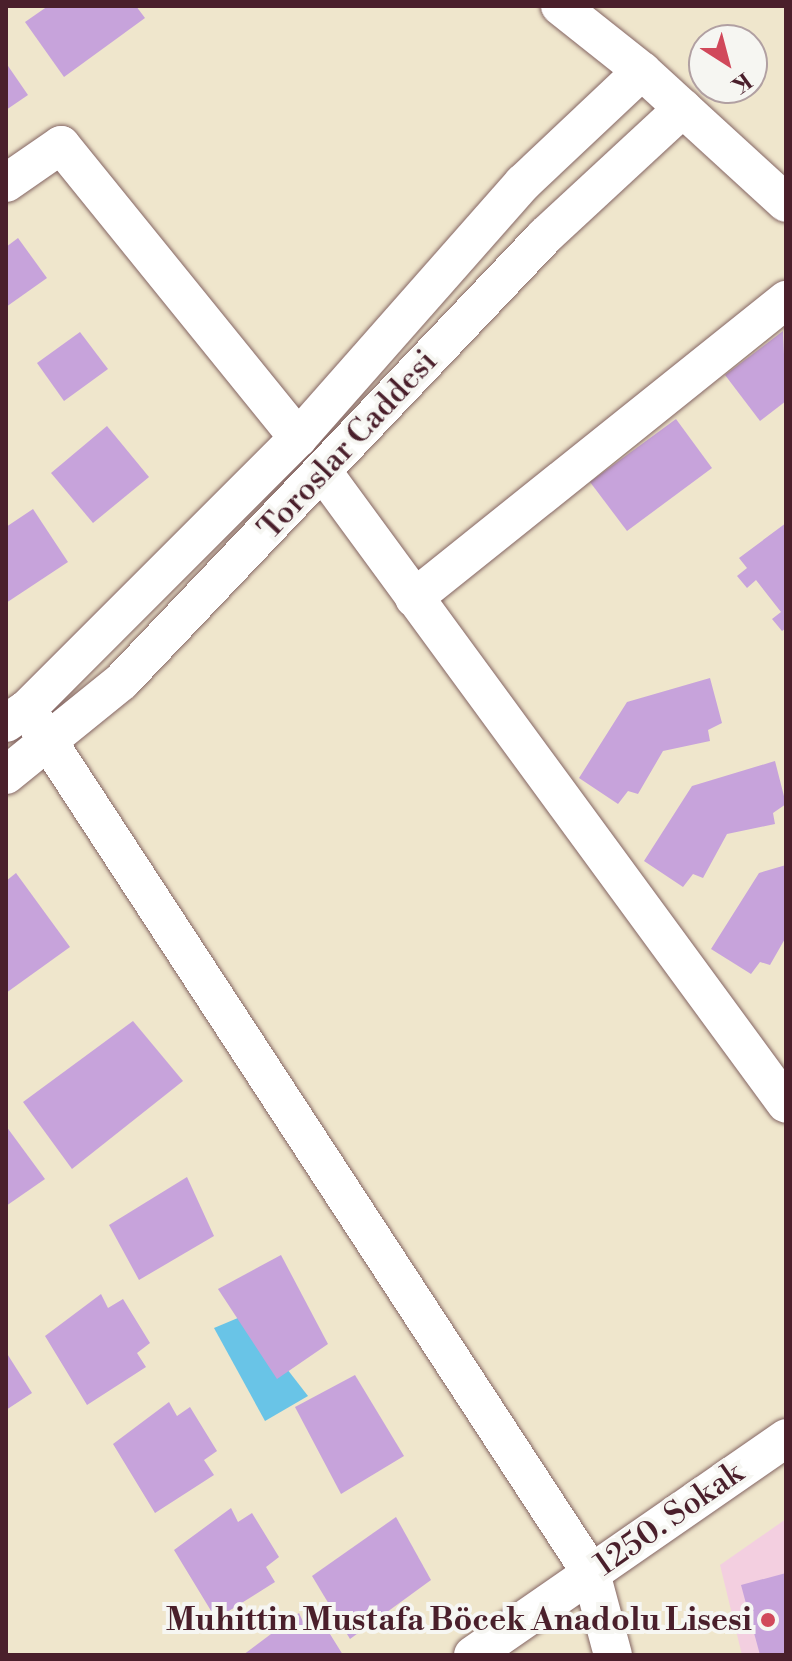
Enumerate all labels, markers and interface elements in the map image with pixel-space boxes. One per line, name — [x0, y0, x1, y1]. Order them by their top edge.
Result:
north arrow — [688, 24, 768, 104]
text: K — [726, 66, 756, 98]
street label: Toroslar Caddesi — [251, 343, 445, 547]
street label: 1250. Sokak — [587, 1454, 751, 1584]
place label: Muhittin Mustafa Böcek Anadolu Lisesi — [166, 1601, 752, 1639]
marker: Muhittin Mustafa Böcek Anadolu Lisesi — [759, 1611, 777, 1629]

